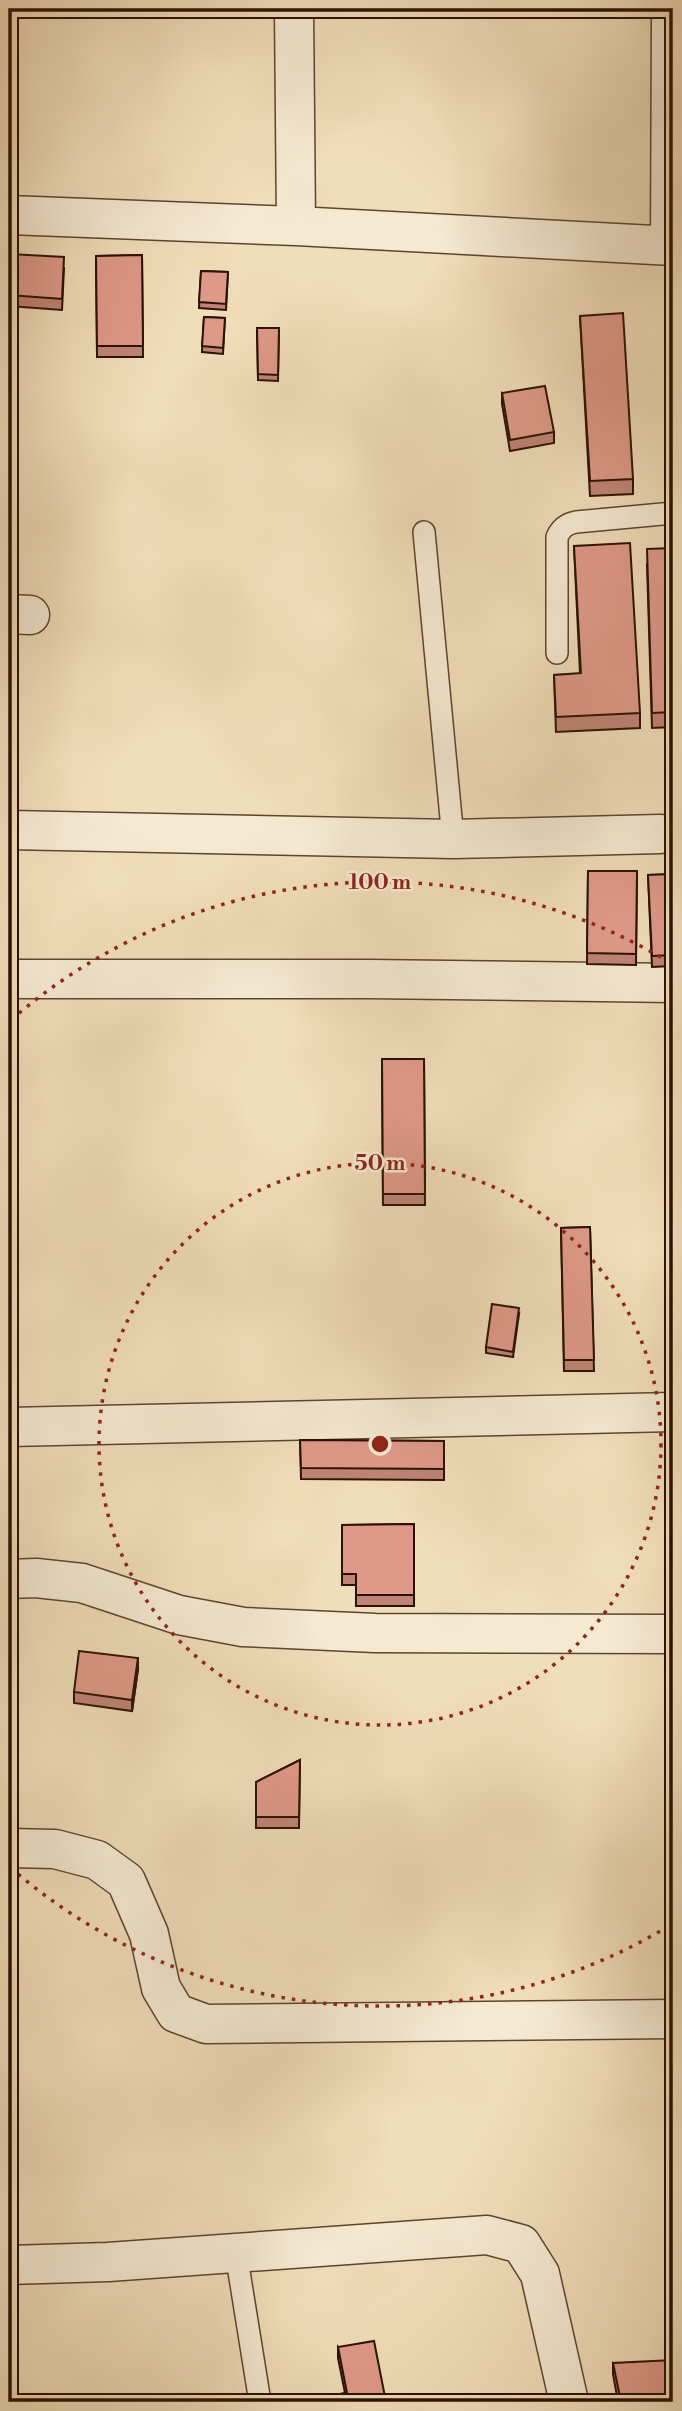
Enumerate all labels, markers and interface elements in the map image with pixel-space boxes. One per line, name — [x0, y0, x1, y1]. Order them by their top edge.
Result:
text: 100 m — [349, 870, 411, 896]
text: 50 m — [355, 1151, 405, 1177]
centre of rings — [368, 1432, 392, 1456]

